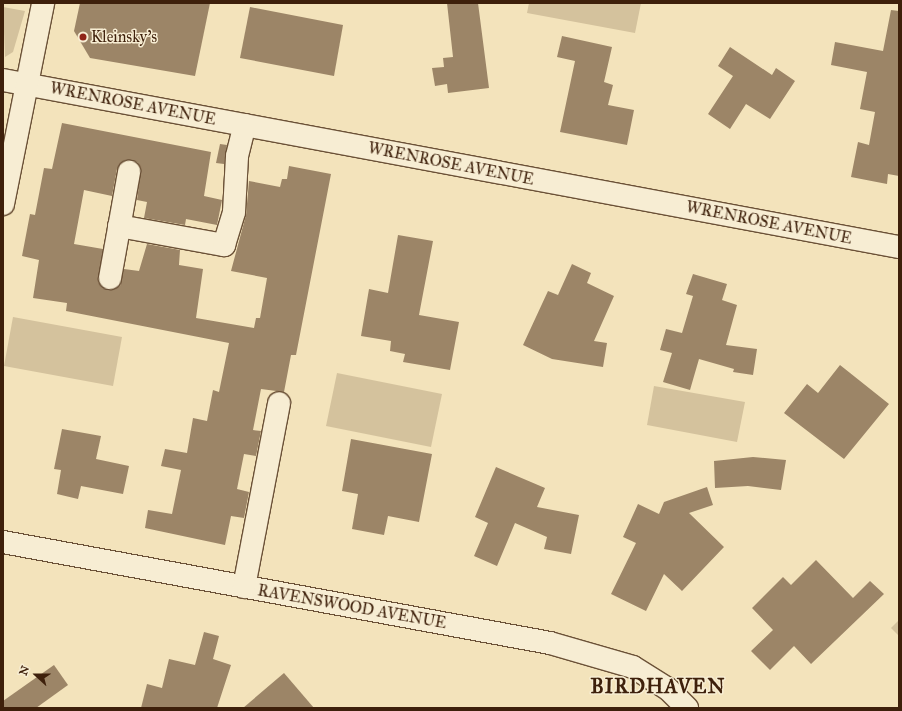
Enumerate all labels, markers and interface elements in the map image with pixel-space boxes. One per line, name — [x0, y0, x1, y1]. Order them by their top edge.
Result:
place label: Kleinsky's — [91, 27, 157, 47]
marker: Kleinsky's — [78, 32, 88, 42]
street label: WRENROSE AVENUE — [48, 78, 218, 130]
street label: WRENROSE AVENUE — [366, 138, 536, 190]
street label: WRENROSE AVENUE — [684, 197, 854, 249]
street label: RAVENSWOOD AVENUE — [256, 581, 448, 633]
north arrow — [16, 655, 56, 695]
text: N — [17, 664, 32, 677]
district label: BIRDHAVEN — [591, 674, 725, 698]

